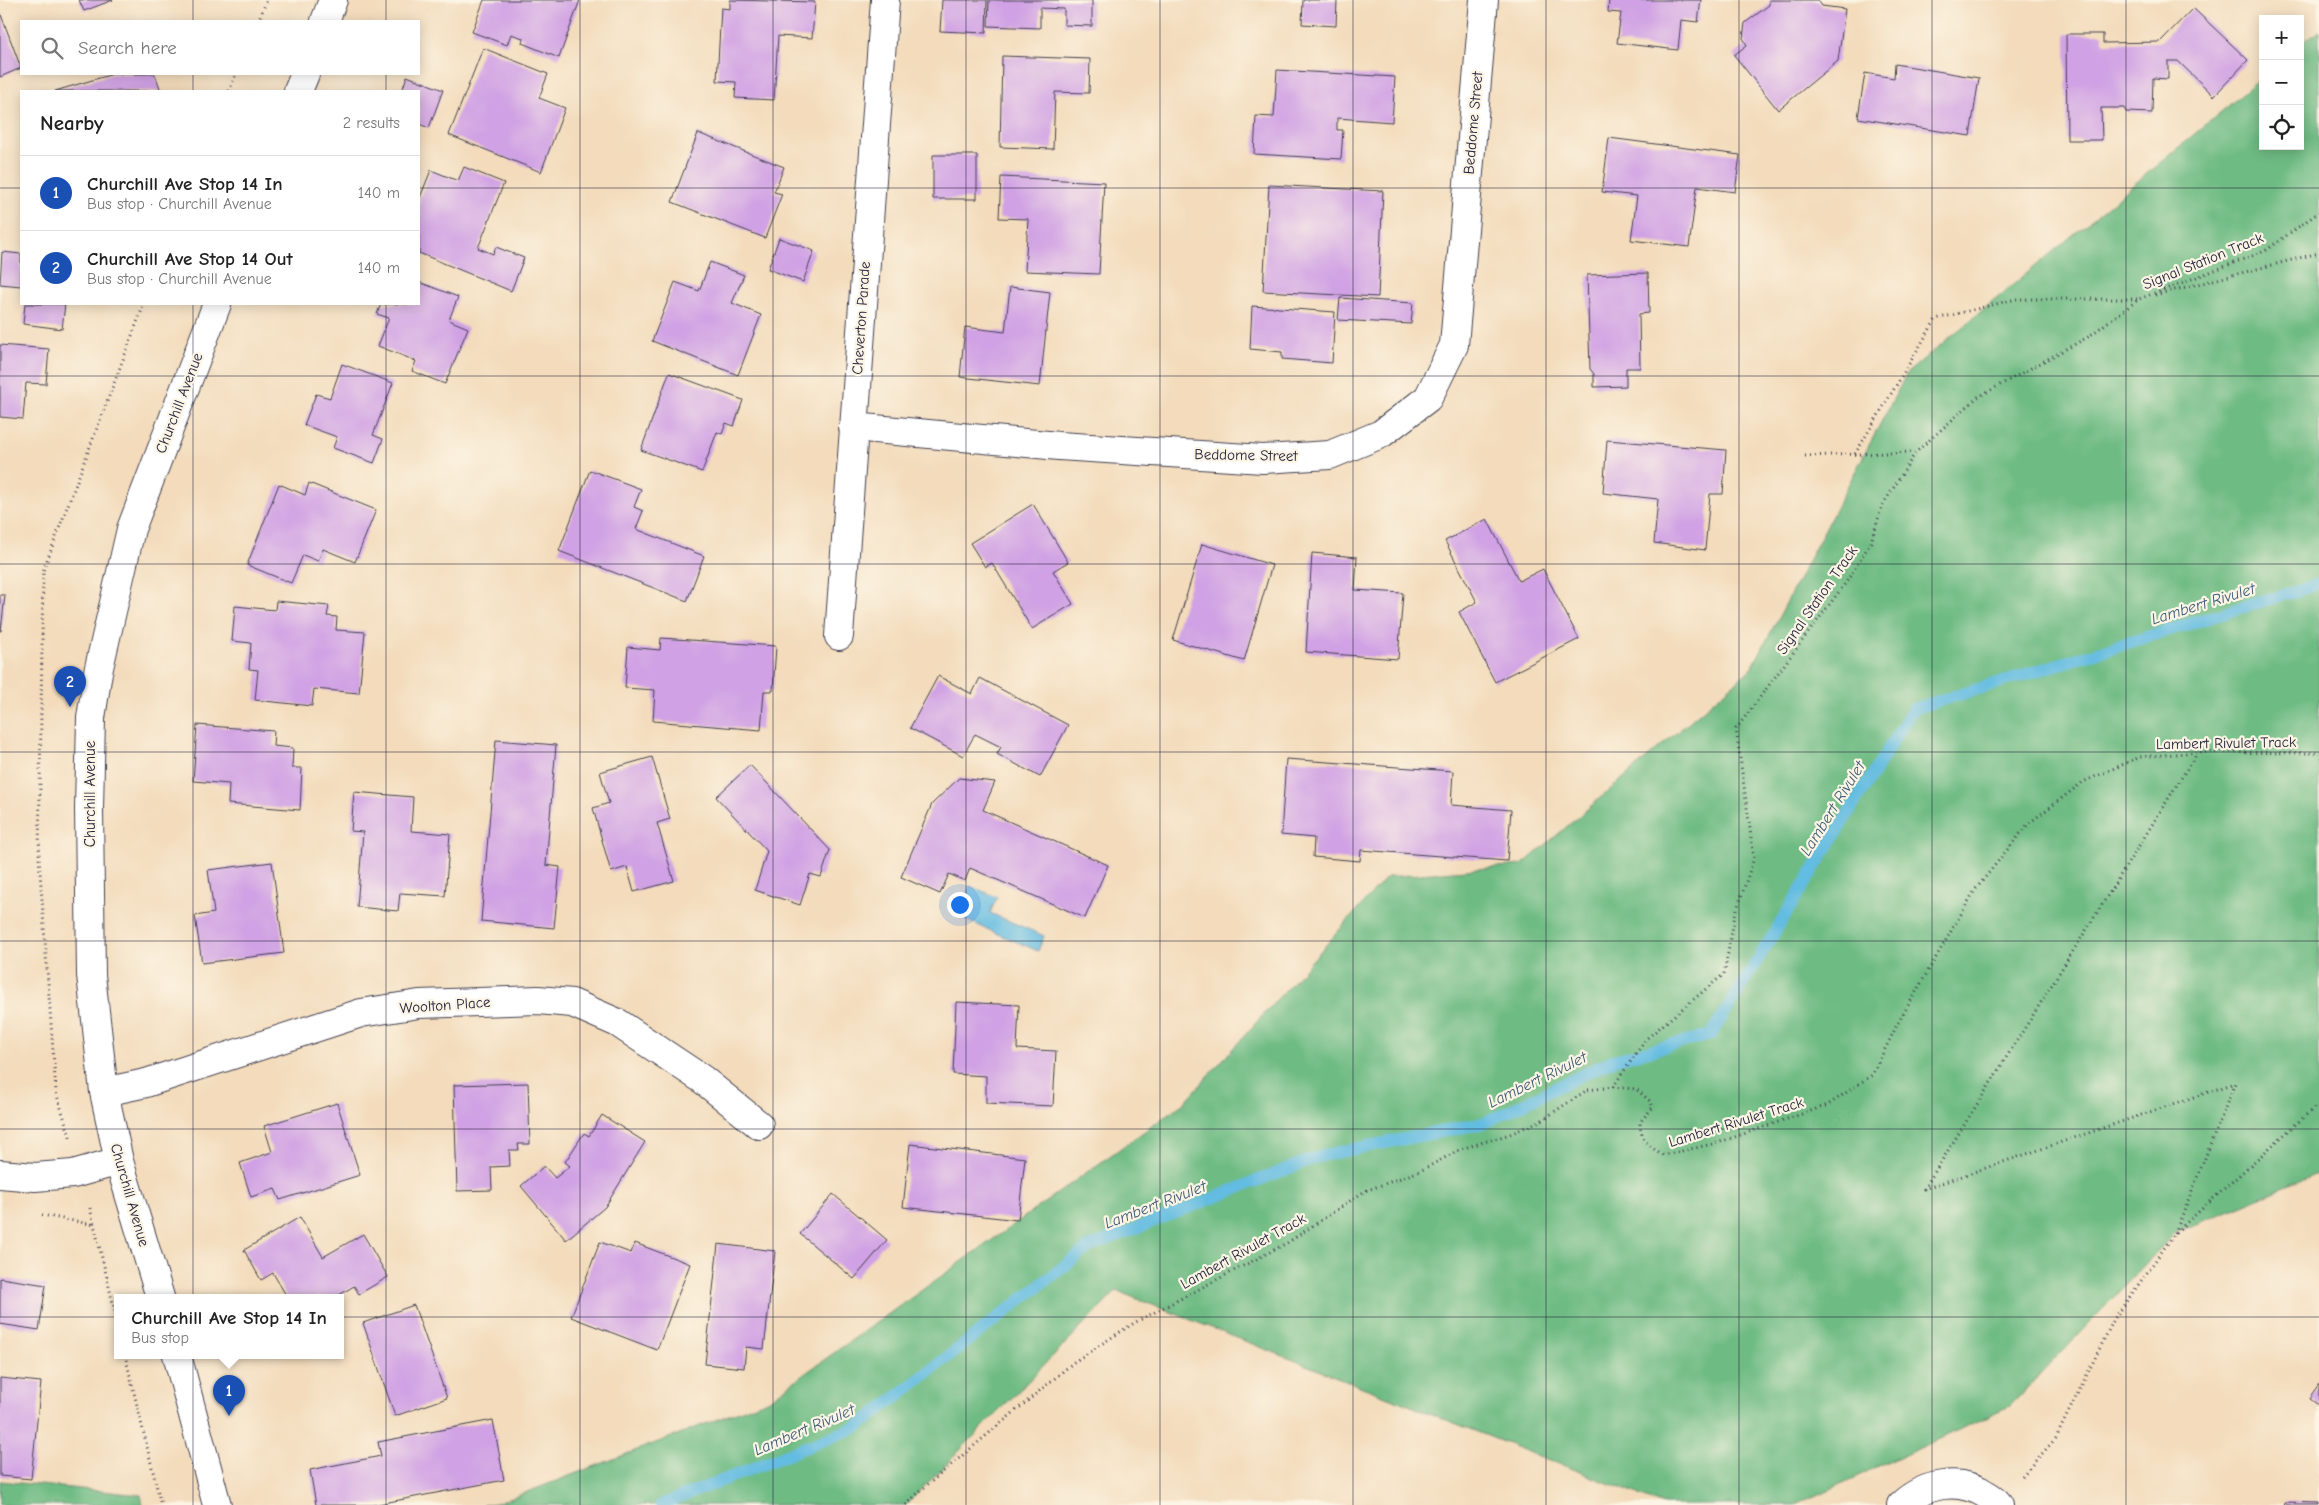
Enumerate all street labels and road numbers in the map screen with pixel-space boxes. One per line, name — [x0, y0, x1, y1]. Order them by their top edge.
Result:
street label: Beddome Street — [1460, 70, 1487, 175]
street label: Signal Station Track — [2140, 228, 2267, 293]
street label: Cheverton Parade — [848, 260, 874, 375]
street label: Churchill Avenue — [152, 350, 207, 456]
street label: Beddome Street — [1194, 445, 1298, 465]
street label: Signal Station Track — [1773, 542, 1862, 658]
street label: Lambert Rivulet Track — [2156, 733, 2297, 753]
street label: Churchill Avenue — [81, 740, 99, 847]
street label: Woolton Place — [399, 993, 491, 1017]
street label: Lambert Rivulet Track — [1666, 1093, 1806, 1151]
street label: Churchill Avenue — [107, 1141, 153, 1249]
street label: Lambert Rivulet Track — [1177, 1209, 1309, 1293]

